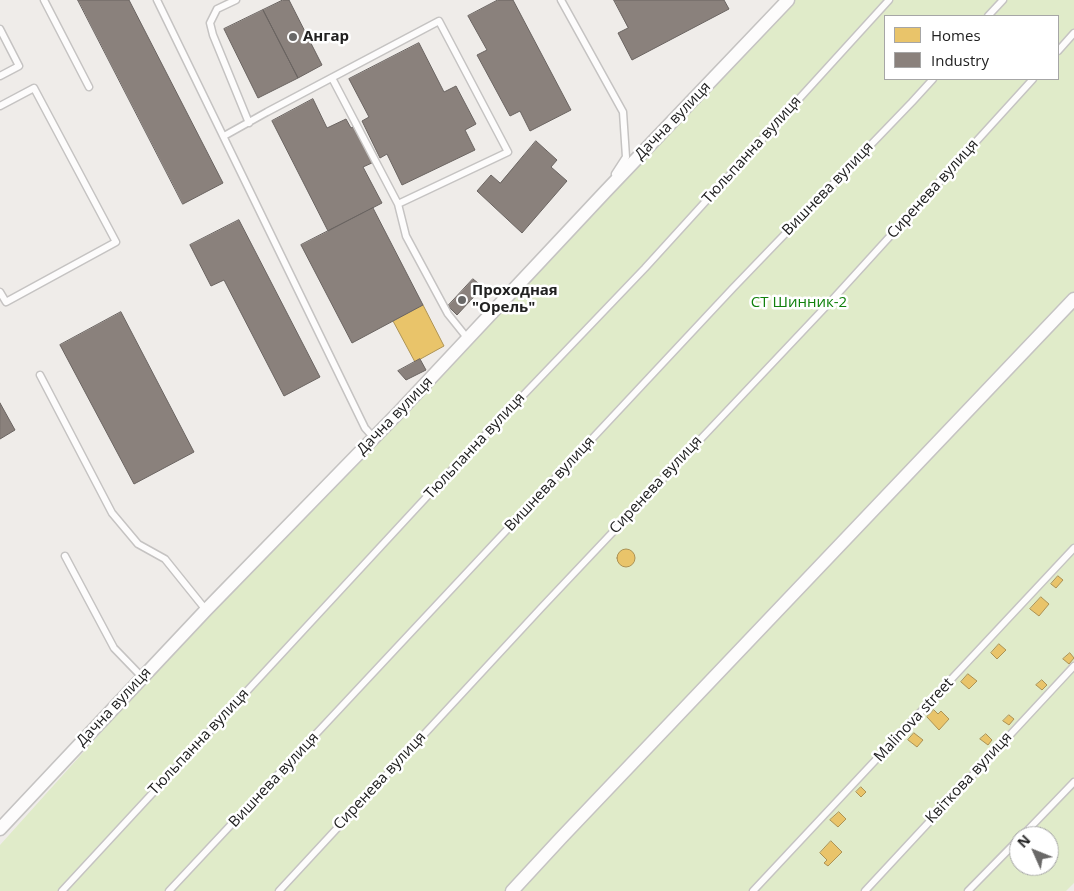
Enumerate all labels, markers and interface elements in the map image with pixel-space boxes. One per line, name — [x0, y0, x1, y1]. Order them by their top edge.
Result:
legend — [884, 15, 1059, 80]
text: Homes — [931, 25, 981, 45]
place label: Ангар — [303, 28, 349, 46]
marker: Ангар — [287, 31, 299, 43]
text: Industry — [931, 50, 989, 70]
street label: Дачна вулиця — [631, 78, 715, 164]
street label: Тюльпанна вулиця — [699, 92, 805, 208]
street label: Сиренева вулиця — [884, 136, 982, 242]
street label: Вишнева вулиця — [779, 138, 877, 240]
place label: Проходная "Орель" — [472, 282, 558, 317]
marker: Проходная "Орель" — [456, 294, 468, 306]
park label: СТ Шинник-2 — [751, 294, 847, 312]
street label: Дачна вулиця — [353, 373, 437, 459]
street label: Тюльпанна вулиця — [421, 389, 529, 503]
street label: Сиренева вулиця — [606, 432, 706, 538]
street label: Вишнева вулиця — [501, 433, 599, 535]
street label: Дачна вулиця — [73, 664, 155, 750]
street label: Malinova street — [871, 674, 957, 766]
street label: Тюльпанна вулиця — [145, 685, 253, 799]
street label: Сиренева вулиця — [330, 728, 430, 834]
street label: Вишнева вулиця — [225, 729, 323, 831]
street label: Квіткова вулиця — [922, 729, 1016, 827]
north arrow — [1009, 826, 1059, 876]
text: N — [1013, 830, 1034, 852]

